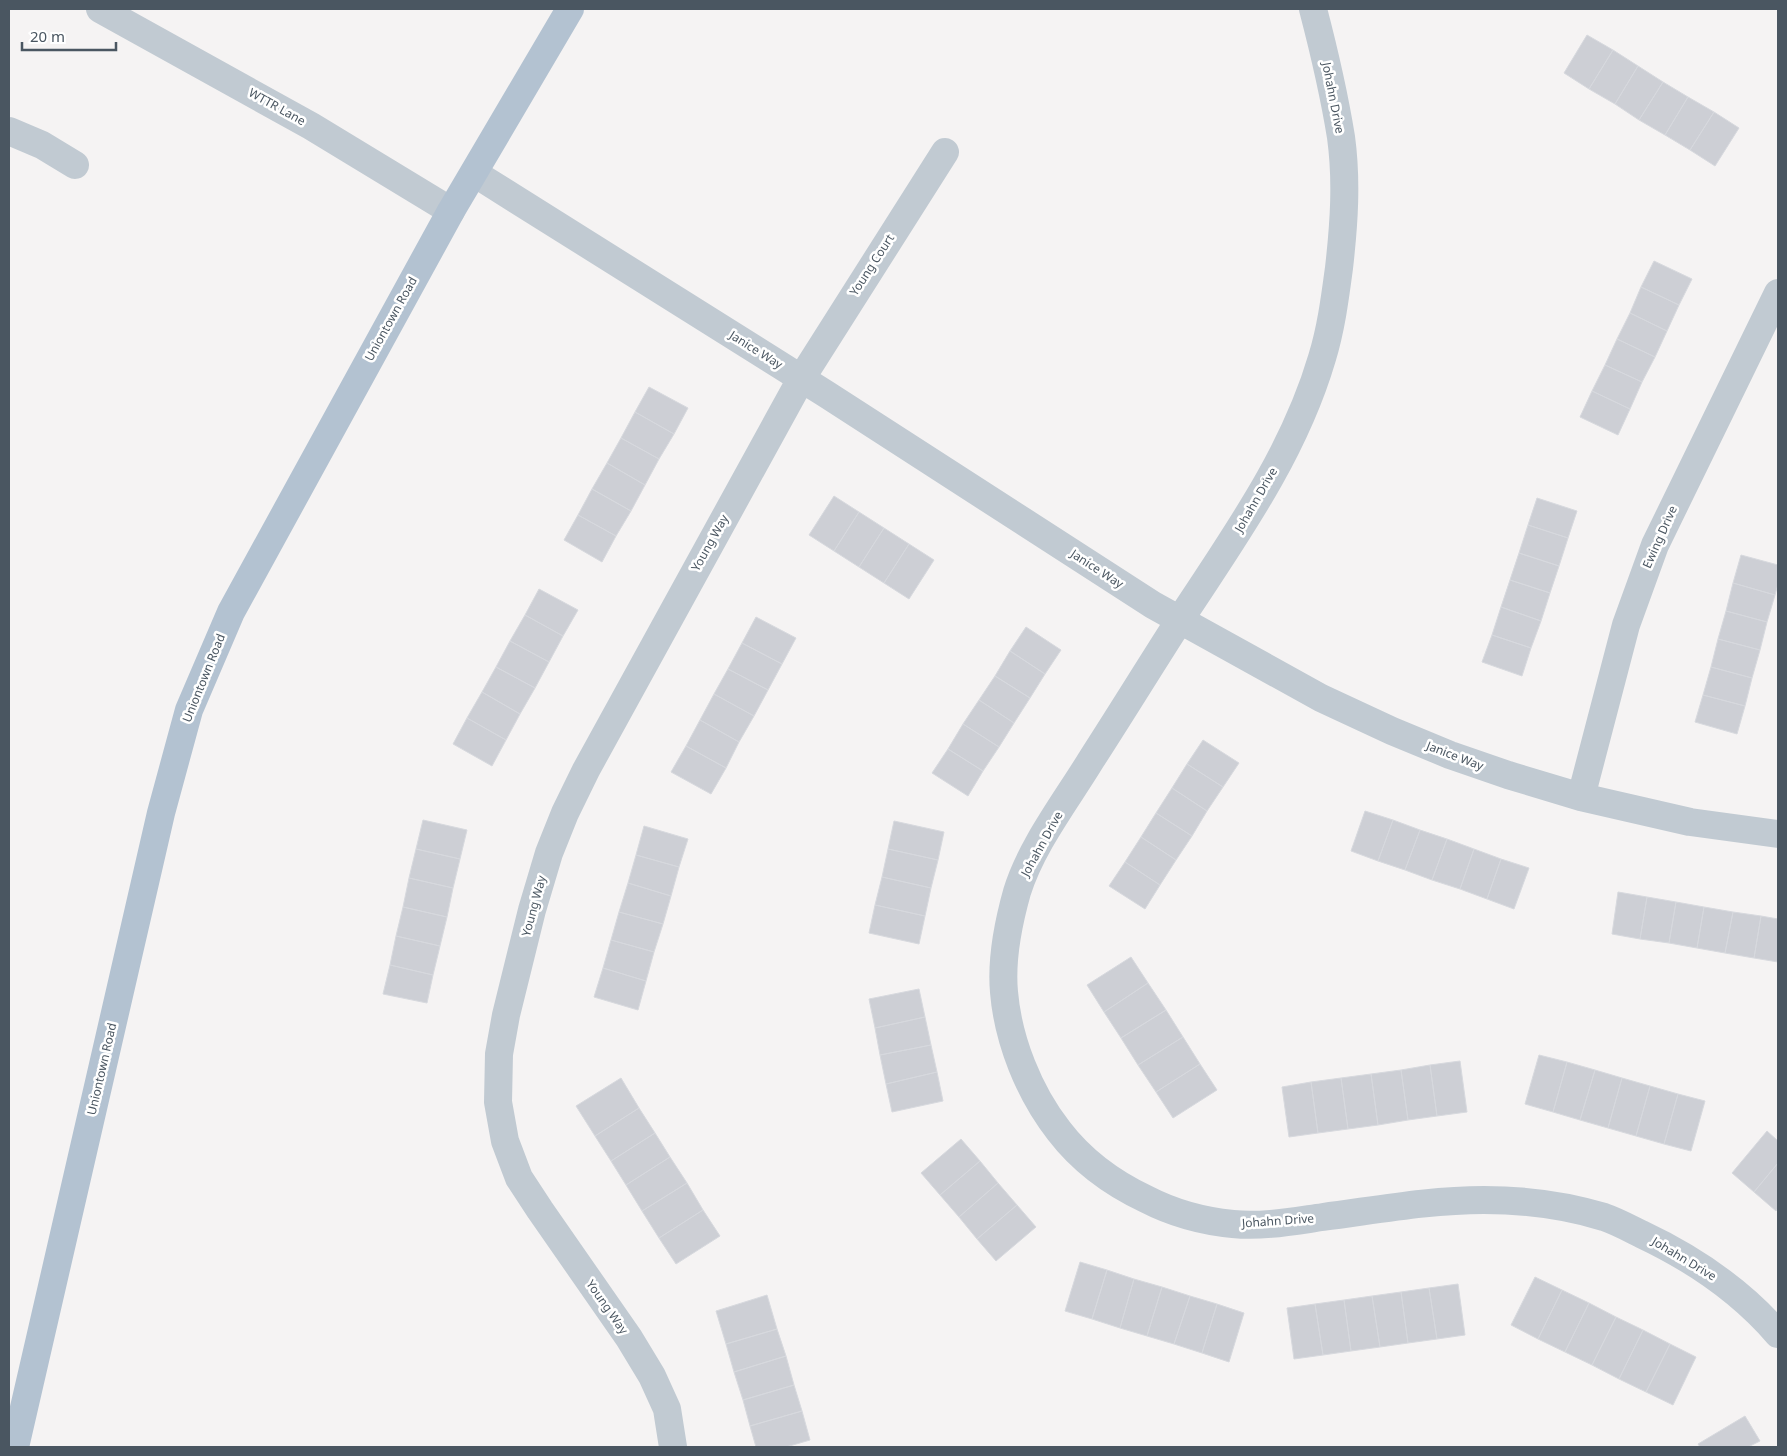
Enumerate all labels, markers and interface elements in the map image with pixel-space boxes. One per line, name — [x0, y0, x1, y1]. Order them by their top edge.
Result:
scale bar — [22, 20, 116, 52]
text: 20 m — [30, 26, 65, 46]
street label: Johahn Drive — [1318, 60, 1349, 135]
street label: WTTR Lane — [246, 84, 309, 129]
street label: Young Court — [845, 230, 898, 299]
street label: Uniontown Road — [360, 273, 421, 364]
street label: Janice Way — [725, 326, 787, 373]
street label: Johahn Drive — [1230, 464, 1281, 536]
street label: Ewing Drive — [1638, 503, 1681, 571]
street label: Young Way — [687, 511, 733, 574]
street label: Janice Way — [1067, 545, 1128, 593]
street label: Uniontown Road — [178, 631, 229, 725]
street label: Janice Way — [1423, 736, 1487, 775]
street label: Johahn Drive — [1016, 808, 1067, 880]
street label: Young Way — [517, 873, 550, 938]
street label: Uniontown Road — [83, 1021, 120, 1117]
street label: Johahn Drive — [1240, 1209, 1315, 1232]
street label: Johahn Drive — [1648, 1232, 1720, 1285]
street label: Young Way — [583, 1276, 633, 1338]

